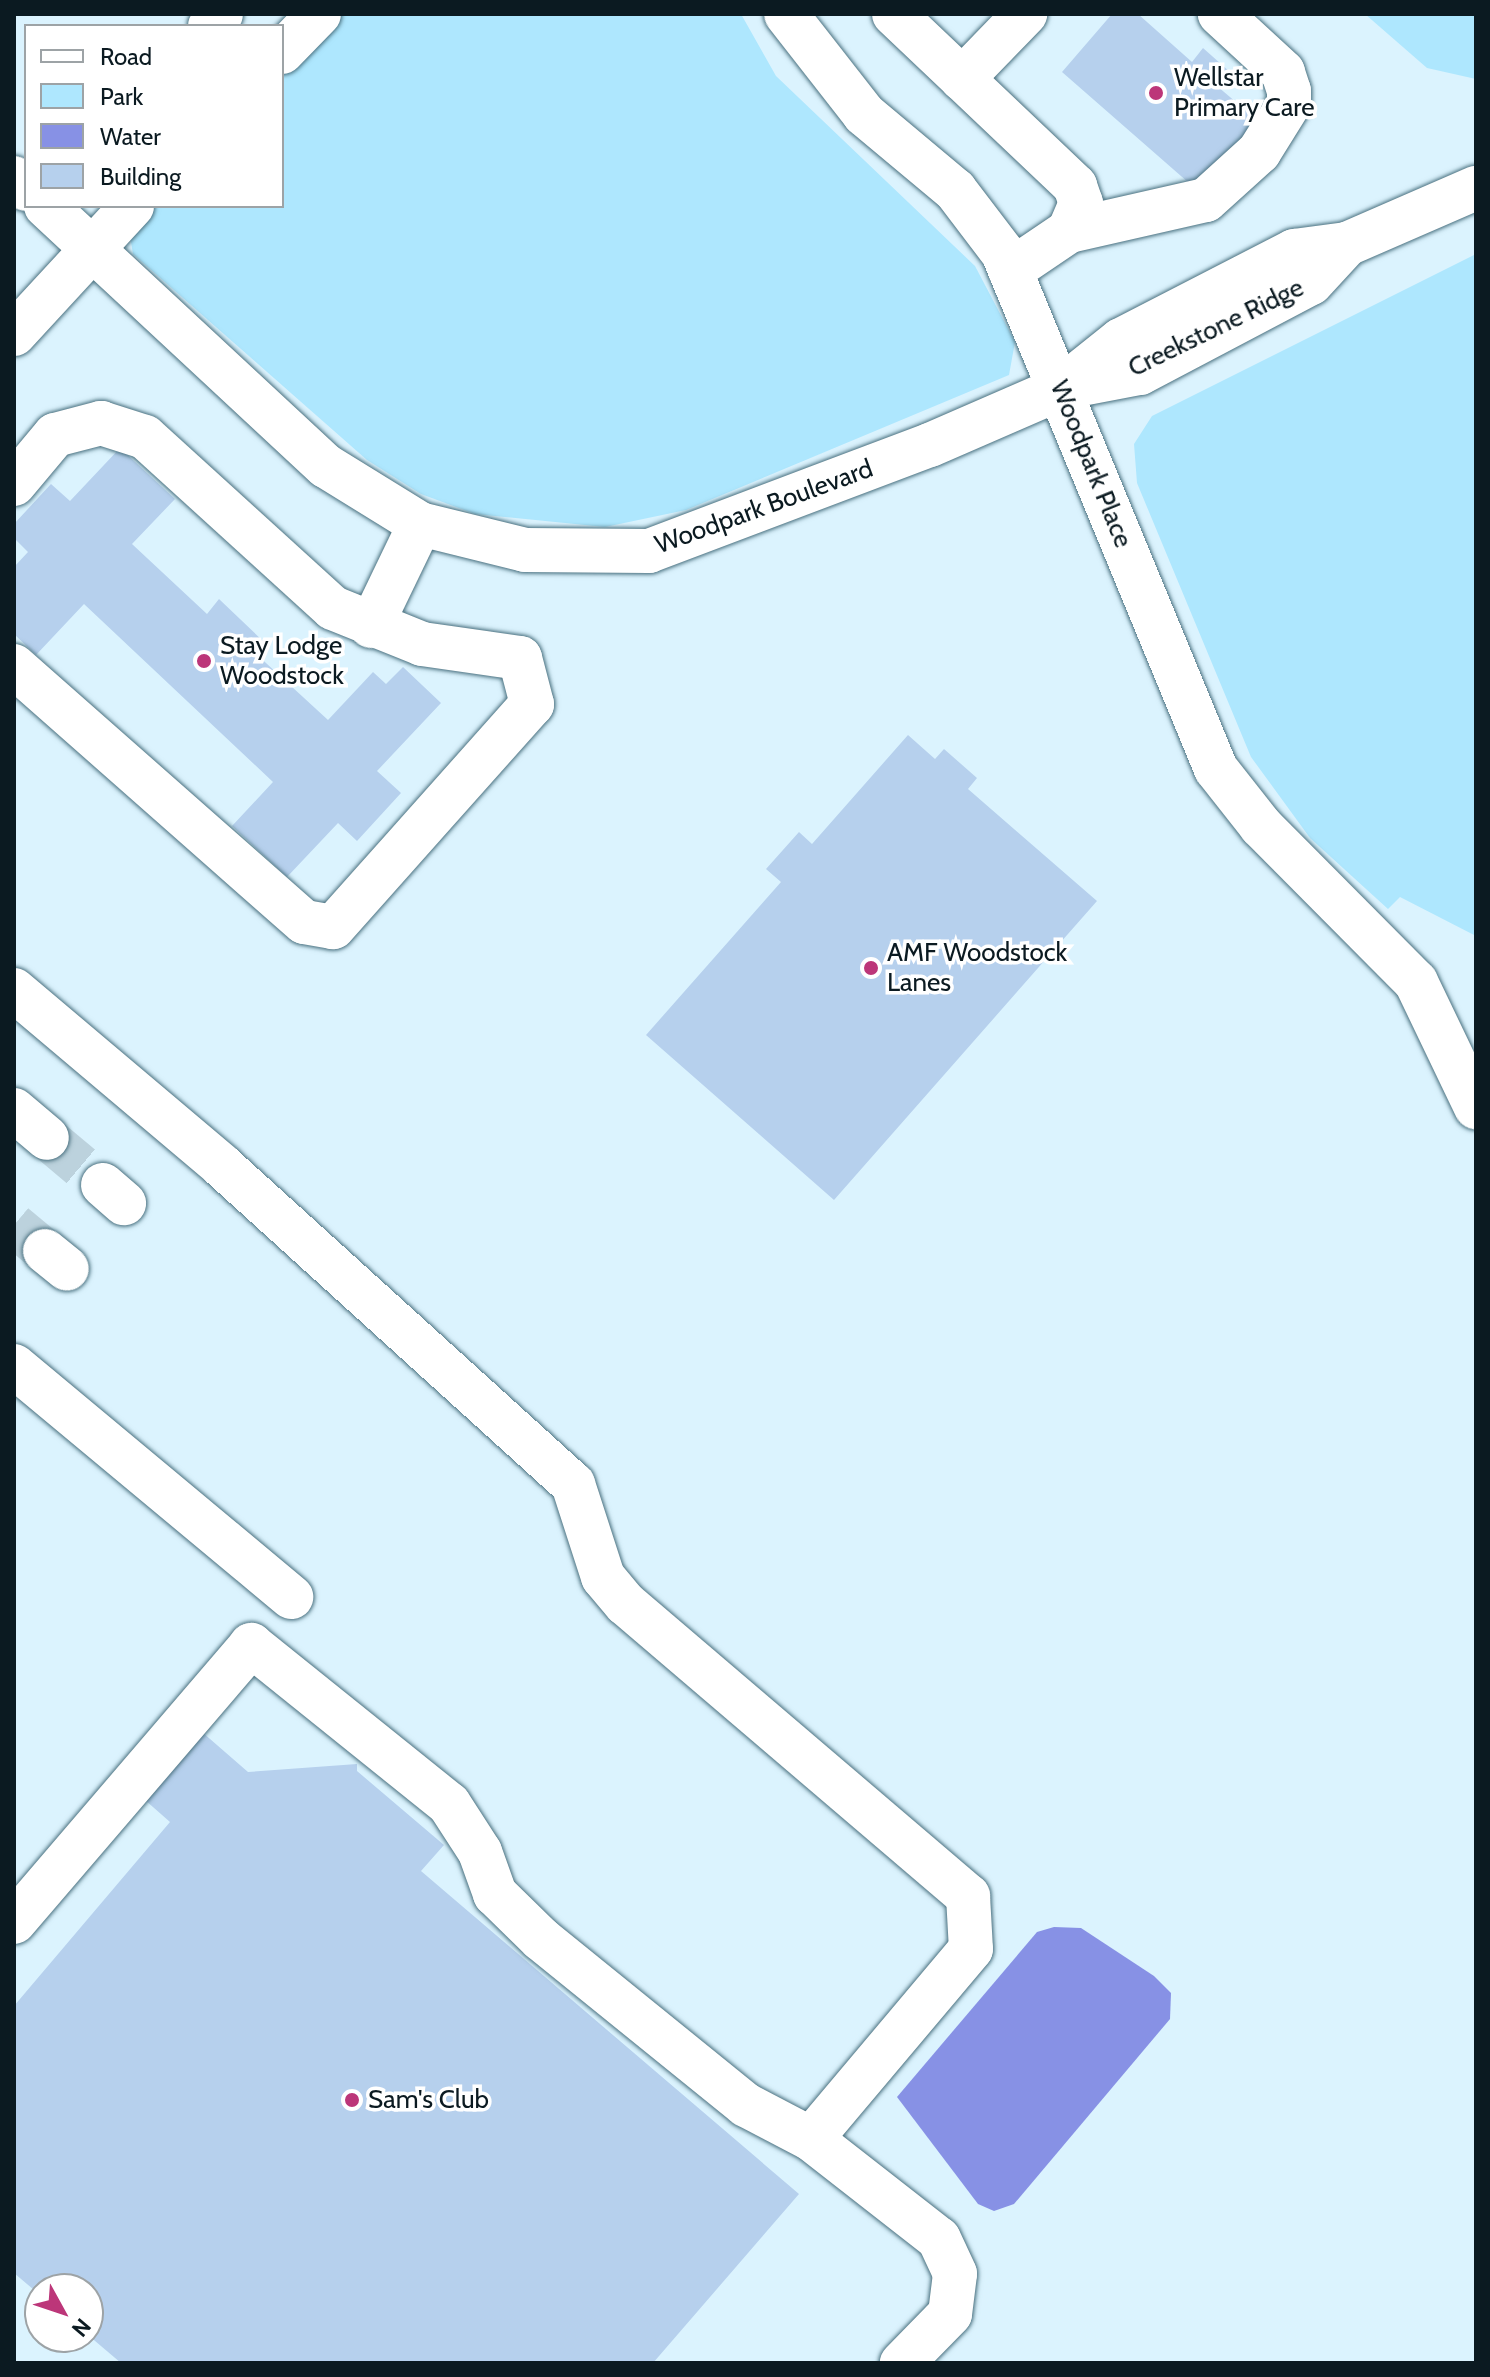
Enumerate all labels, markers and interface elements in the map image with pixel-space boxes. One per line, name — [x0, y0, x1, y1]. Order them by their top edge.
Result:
legend — [24, 24, 284, 208]
text: Road — [100, 42, 152, 71]
place label: Wellstar Primary Care — [1174, 62, 1315, 124]
text: Park — [100, 82, 143, 111]
marker: Wellstar Primary Care — [1145, 82, 1167, 104]
text: Water — [100, 122, 161, 151]
text: Building — [100, 162, 181, 191]
street label: Creekstone Ridge — [1123, 272, 1309, 384]
street label: Woodpark Place — [1043, 376, 1139, 552]
street label: Woodpark Boulevard — [651, 453, 877, 561]
place label: Stay Lodge Woodstock — [220, 630, 344, 692]
marker: Stay Lodge Woodstock — [195, 652, 213, 670]
place label: AMF Woodstock Lanes — [887, 937, 1067, 998]
marker: AMF Woodstock Lanes — [862, 959, 880, 977]
place label: Sam's Club — [368, 2084, 489, 2116]
marker: Sam's Club — [343, 2091, 361, 2109]
north arrow — [24, 2273, 104, 2353]
text: N — [66, 2313, 97, 2342]

